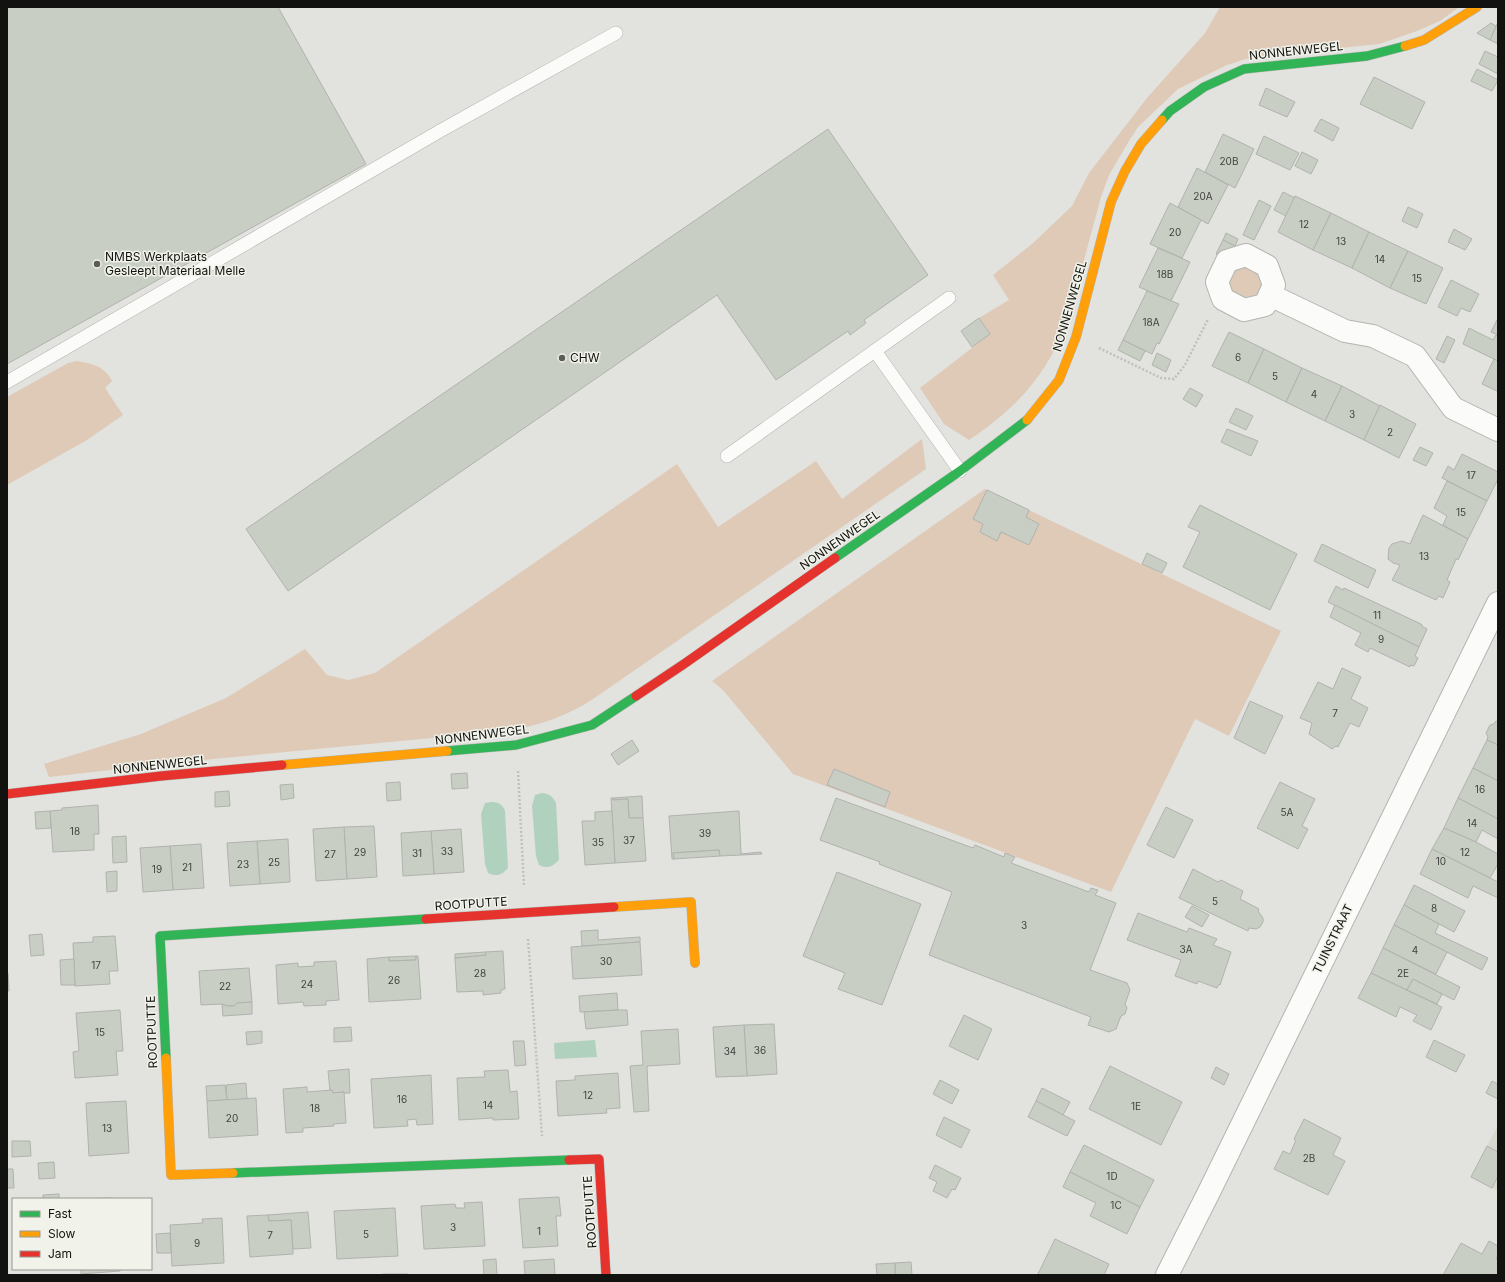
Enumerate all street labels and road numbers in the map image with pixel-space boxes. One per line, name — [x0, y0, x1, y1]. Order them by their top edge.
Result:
street label: NONNENWEGEL — [1248, 38, 1344, 63]
street label: NONNENWEGEL — [1049, 258, 1090, 353]
street label: NONNENWEGEL — [797, 506, 883, 573]
street label: NONNENWEGEL — [434, 721, 530, 748]
street label: NONNENWEGEL — [112, 752, 208, 777]
street label: ROOTPUTTE — [434, 893, 508, 914]
street label: TUINSTRAAT — [1309, 901, 1356, 976]
street label: ROOTPUTTE — [143, 995, 160, 1069]
street label: ROOTPUTTE — [579, 1175, 600, 1249]

